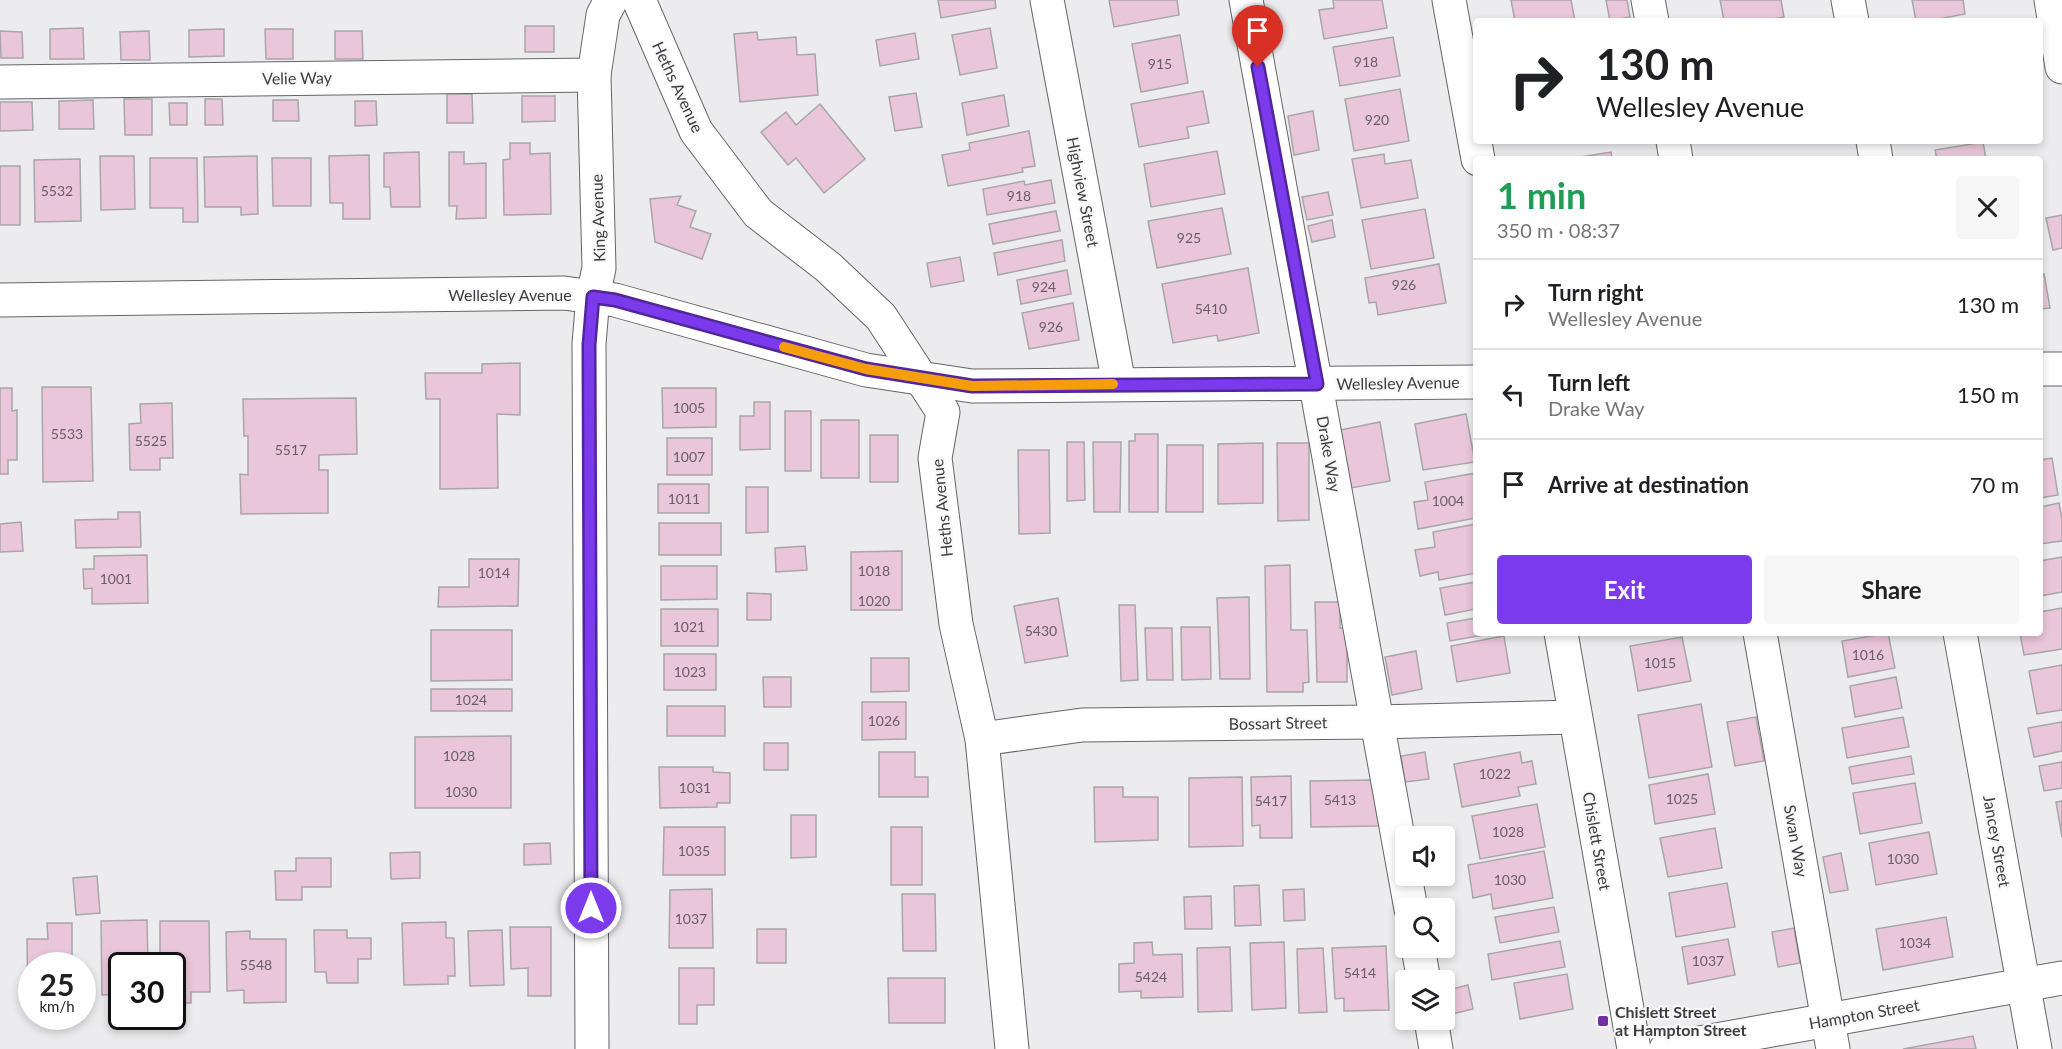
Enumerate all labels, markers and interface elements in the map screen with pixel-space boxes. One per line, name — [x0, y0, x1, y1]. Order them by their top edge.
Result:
pin — [1232, 5, 1283, 67]
icon: arrive — [1241, 14, 1274, 47]
street label: Heths Avenue — [649, 38, 708, 135]
text: 130 m — [1596, 39, 1714, 89]
icon: right — [1497, 42, 1575, 120]
house number: 918 — [1354, 53, 1378, 70]
house number: 915 — [1148, 55, 1172, 72]
street label: Velie Way — [262, 67, 333, 88]
text: Wellesley Avenue — [1596, 90, 1804, 123]
house number: 920 — [1365, 111, 1389, 128]
street label: Highview Street — [1063, 135, 1104, 249]
text: 1 min — [1497, 173, 1586, 217]
street label: King Avenue — [586, 174, 609, 262]
button: close — [1956, 176, 2019, 239]
house number: 5532 — [41, 182, 73, 199]
house number: 918 — [1007, 187, 1031, 204]
text: 350 m · 08:37 — [1497, 218, 1620, 242]
house number: 925 — [1177, 229, 1201, 246]
house number: 926 — [1392, 276, 1416, 293]
house number: 924 — [1032, 278, 1056, 295]
text: Turn right — [1548, 279, 1643, 306]
street label: Wellesley Avenue — [448, 285, 572, 304]
icon: right — [1497, 288, 1530, 321]
text: 130 m — [1957, 291, 2019, 318]
house number: 5410 — [1195, 300, 1227, 317]
text: Wellesley Avenue — [1548, 306, 1702, 330]
house number: 926 — [1039, 318, 1063, 335]
text: Turn left — [1548, 369, 1630, 396]
street label: Wellesley Avenue — [1336, 372, 1460, 393]
icon: left — [1497, 378, 1530, 411]
text: 150 m — [1957, 381, 2019, 408]
text: Drake Way — [1548, 396, 1645, 420]
house number: 1005 — [673, 399, 705, 416]
street label: Drake Way — [1313, 414, 1346, 494]
house number: 5533 — [51, 425, 83, 442]
house number: 5525 — [135, 432, 167, 449]
house number: 5517 — [275, 441, 307, 458]
house number: 1007 — [673, 448, 705, 465]
street label: Heths Avenue — [927, 458, 956, 558]
icon: arrive — [1497, 468, 1530, 501]
text: Arrive at destination — [1548, 471, 1749, 498]
text: 70 m — [1970, 471, 2019, 498]
house number: 1011 — [668, 490, 700, 507]
house number: 1004 — [1432, 492, 1464, 509]
button: Exit — [1497, 555, 1752, 624]
button: Share — [1764, 555, 2019, 624]
house number: 1018 — [858, 562, 890, 579]
house number: 1014 — [478, 564, 510, 581]
house number: 1001 — [100, 570, 132, 587]
house number: 1020 — [858, 592, 890, 609]
house number: 1021 — [673, 618, 705, 635]
house number: 5430 — [1025, 622, 1057, 639]
house number: 1016 — [1852, 646, 1884, 663]
house number: 1015 — [1644, 654, 1676, 671]
house number: 1023 — [674, 663, 706, 680]
house number: 1024 — [455, 691, 487, 708]
house number: 1026 — [868, 712, 900, 729]
street label: Bossart Street — [1228, 712, 1328, 733]
house number: 1028 — [443, 747, 475, 764]
house number: 1022 — [1479, 765, 1511, 782]
house number: 1031 — [679, 779, 711, 796]
house number: 1030 — [445, 783, 477, 800]
street label: Chislett Street — [1579, 790, 1616, 892]
house number: 1025 — [1666, 790, 1698, 807]
house number: 5413 — [1324, 791, 1356, 808]
house number: 5417 — [1255, 792, 1287, 809]
street label: Jancey Street — [1980, 793, 2015, 889]
street label: Swan Way — [1781, 803, 1812, 879]
house number: 1028 — [1492, 823, 1524, 840]
map controls — [1395, 826, 1455, 1030]
button: sound — [1395, 826, 1455, 886]
house number: 1035 — [678, 842, 710, 859]
house number: 1030 — [1887, 850, 1919, 867]
house number: 1030 — [1494, 871, 1526, 888]
position arrow — [559, 876, 623, 940]
button: search — [1395, 898, 1455, 958]
house number: 1037 — [675, 910, 707, 927]
house number: 1034 — [1899, 934, 1931, 951]
speed limit sign: 30 — [108, 952, 186, 1030]
house number: 1037 — [1692, 952, 1724, 969]
house number: 5548 — [240, 956, 272, 973]
house number: 5414 — [1344, 964, 1376, 981]
text: 25 — [40, 966, 74, 1002]
house number: 5424 — [1135, 968, 1167, 985]
button: layers — [1395, 970, 1455, 1030]
street label: Hampton Street — [1807, 994, 1921, 1033]
text: km/h — [39, 997, 75, 1015]
place label: Chislett Street at Hampton Street — [1615, 1002, 1747, 1039]
marker: Chislett Street at Hampton Street — [1596, 1014, 1610, 1028]

